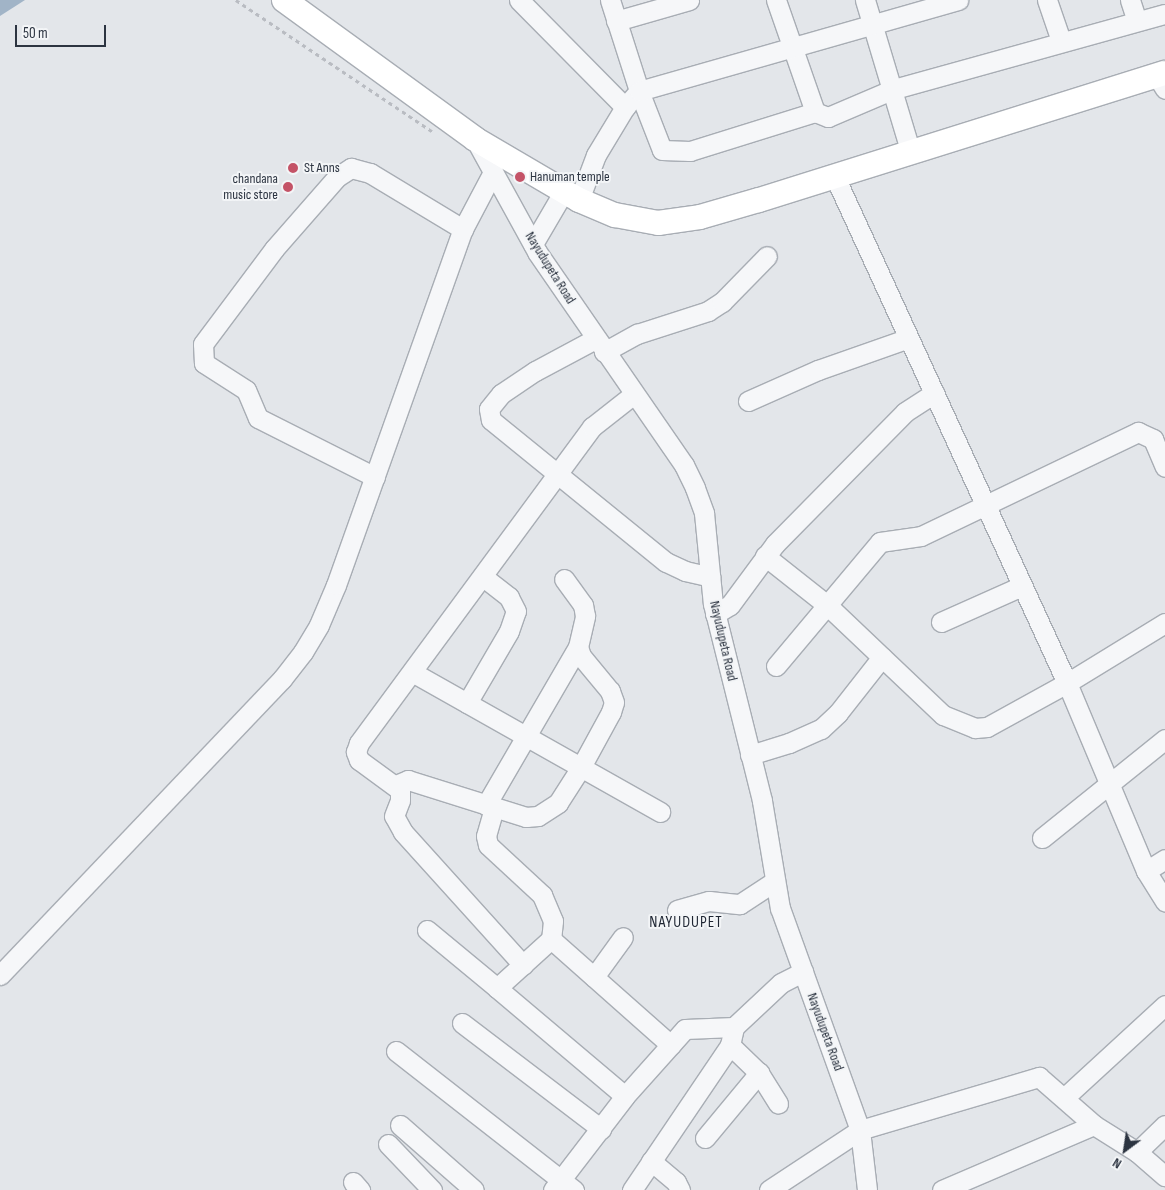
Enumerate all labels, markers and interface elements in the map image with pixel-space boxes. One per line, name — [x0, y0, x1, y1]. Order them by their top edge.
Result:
scale bar — [18, 15, 109, 47]
text: 50 m — [23, 24, 48, 43]
place label: St Anns — [304, 160, 340, 176]
marker: St Anns — [286, 161, 300, 175]
place label: Hanuman temple — [530, 169, 610, 185]
place label: chandana music store — [223, 171, 278, 203]
marker: Hanuman temple — [514, 171, 526, 183]
marker: chandana music store — [282, 181, 294, 193]
street label: Nayudupeta Road — [521, 229, 579, 307]
street label: Nayudupeta Road — [706, 599, 740, 683]
district label: NAYUDUPET — [648, 913, 724, 933]
street label: Nayudupeta Road — [803, 991, 847, 1073]
north arrow — [1100, 1125, 1150, 1175]
text: N — [1109, 1154, 1125, 1173]

